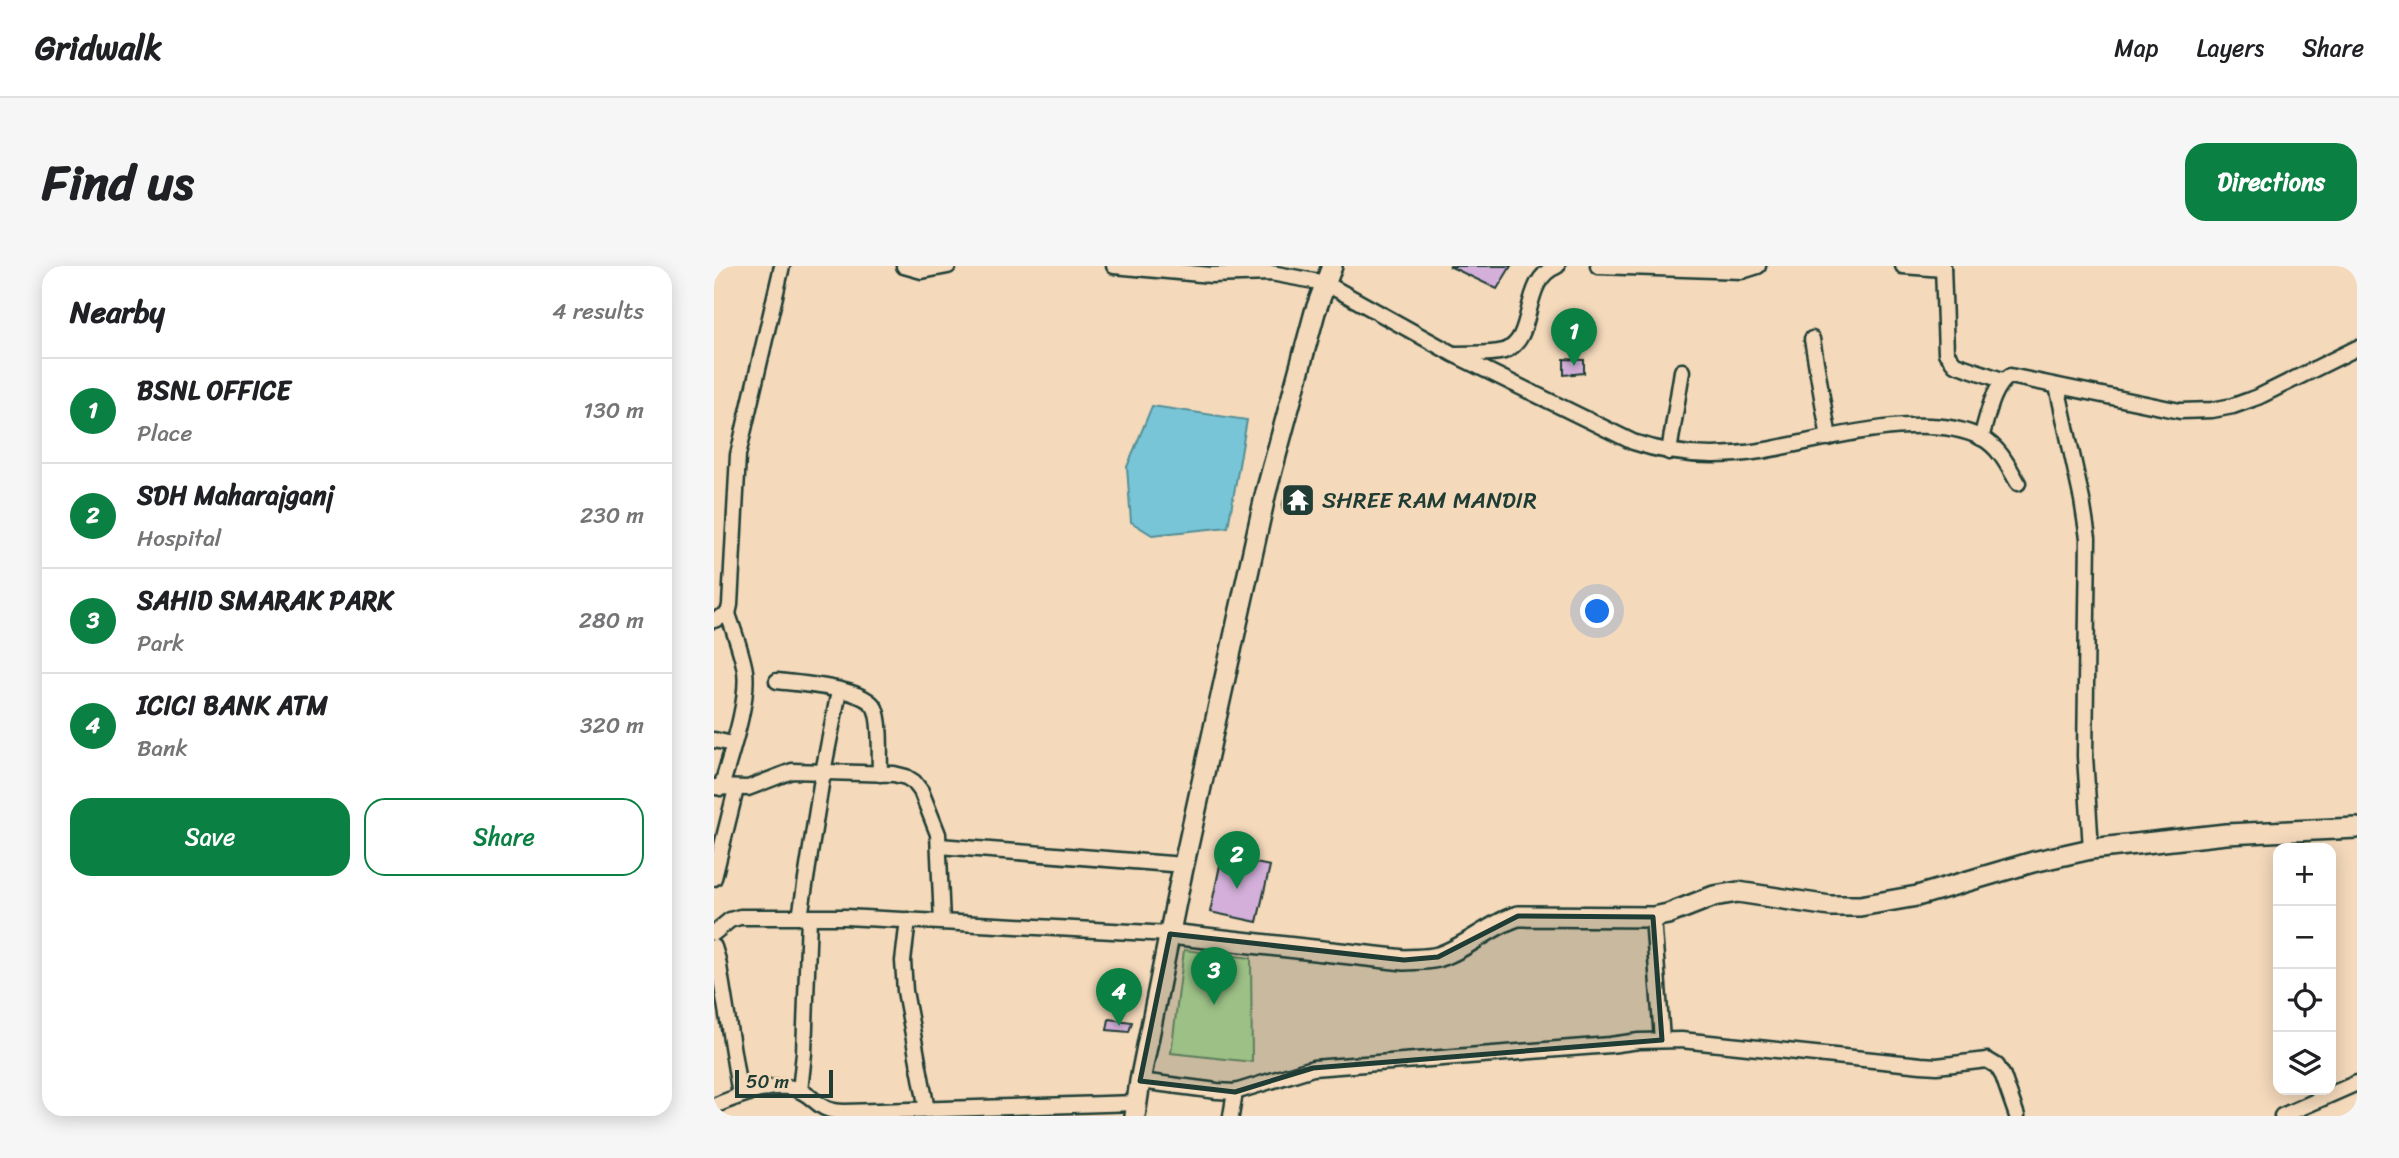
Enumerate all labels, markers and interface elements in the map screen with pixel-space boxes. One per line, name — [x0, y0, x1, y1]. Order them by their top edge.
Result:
text: Gridwalk — [35, 19, 162, 77]
text: Map — [2114, 27, 2159, 69]
text: Layers — [2197, 27, 2264, 69]
text: Share — [2302, 27, 2364, 69]
text: Find us — [42, 139, 194, 226]
button: Directions — [2185, 143, 2357, 221]
text: Nearby — [70, 285, 165, 339]
text: 4 results — [552, 291, 644, 332]
pin: 1 — [1551, 308, 1597, 366]
text: BSNL OFFICE — [137, 367, 291, 413]
text: 1 — [88, 390, 98, 431]
text: 130 m — [583, 390, 644, 431]
text: Place — [137, 413, 192, 454]
text: SDH Maharajganj — [137, 472, 334, 518]
place label: SHREE RAM MANDIR — [1322, 480, 1537, 521]
temple icon: SHREE RAM MANDIR — [1279, 481, 1317, 519]
text: 2 — [86, 495, 100, 536]
text: 230 m — [580, 495, 644, 536]
text: Hospital — [137, 518, 221, 559]
text: SAHID SMARAK PARK — [137, 577, 393, 623]
your location — [1580, 594, 1614, 628]
text: 3 — [87, 600, 99, 641]
text: 280 m — [579, 600, 644, 641]
text: Park — [137, 623, 184, 664]
text: ICICI BANK ATM — [137, 682, 328, 728]
text: 4 — [86, 705, 100, 746]
text: 320 m — [580, 705, 644, 746]
text: Bank — [137, 728, 188, 769]
button: Save — [70, 798, 350, 876]
button: Share — [364, 798, 644, 876]
pin: 2 — [1214, 831, 1260, 889]
map controls — [2273, 843, 2336, 1095]
button: + — [2273, 843, 2336, 906]
button: − — [2273, 906, 2336, 969]
pin: 3 — [1191, 947, 1237, 1005]
pin: 4 — [1096, 968, 1142, 1026]
button: locate — [2273, 969, 2336, 1032]
button: layers — [2273, 1032, 2336, 1095]
text: 50 m — [746, 1065, 789, 1098]
scale bar — [735, 1067, 833, 1099]

